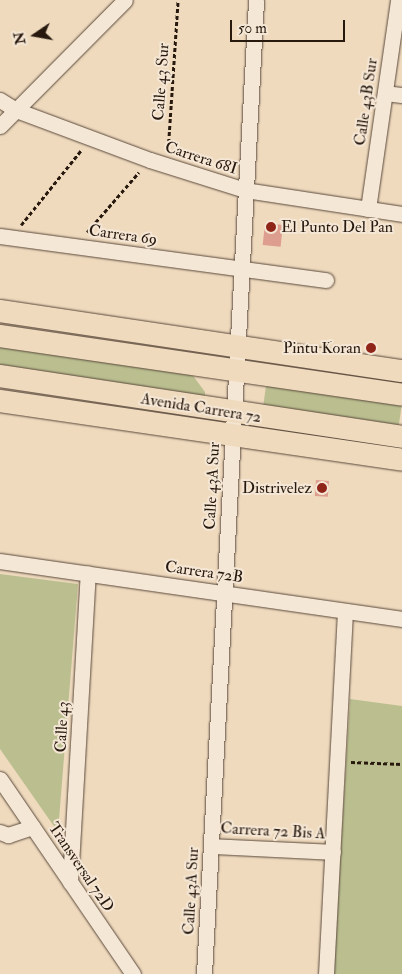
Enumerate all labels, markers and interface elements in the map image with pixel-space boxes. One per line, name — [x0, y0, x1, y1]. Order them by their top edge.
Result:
north arrow — [10, 10, 60, 60]
scale bar — [232, 10, 347, 42]
text: 50 m — [238, 19, 267, 38]
text: N — [10, 30, 29, 46]
street label: Calle 43 Sur — [149, 43, 173, 121]
street label: Calle 43B Sur — [350, 57, 382, 147]
street label: Carrera 68I — [162, 137, 240, 179]
place label: El Punto Del Pan — [281, 217, 393, 237]
street label: Carrera 69 — [88, 221, 158, 249]
marker: El Punto Del Pan — [265, 221, 277, 233]
place label: Pintu Koran — [283, 338, 361, 358]
marker: Pintu Koran — [365, 342, 377, 354]
street label: Avenida Carrera 72 — [139, 389, 263, 427]
street label: Calle 43A Sur — [200, 442, 224, 530]
place label: Distrivelez — [242, 478, 312, 498]
marker: Distrivelez — [316, 482, 328, 494]
street label: Carrera 72B — [164, 557, 244, 587]
street label: Calle 43 — [51, 701, 73, 753]
street label: Transversal 72D — [44, 819, 118, 915]
street label: Carrera 72 Bis A — [220, 819, 326, 843]
street label: Calle 43A Sur — [179, 847, 203, 935]

